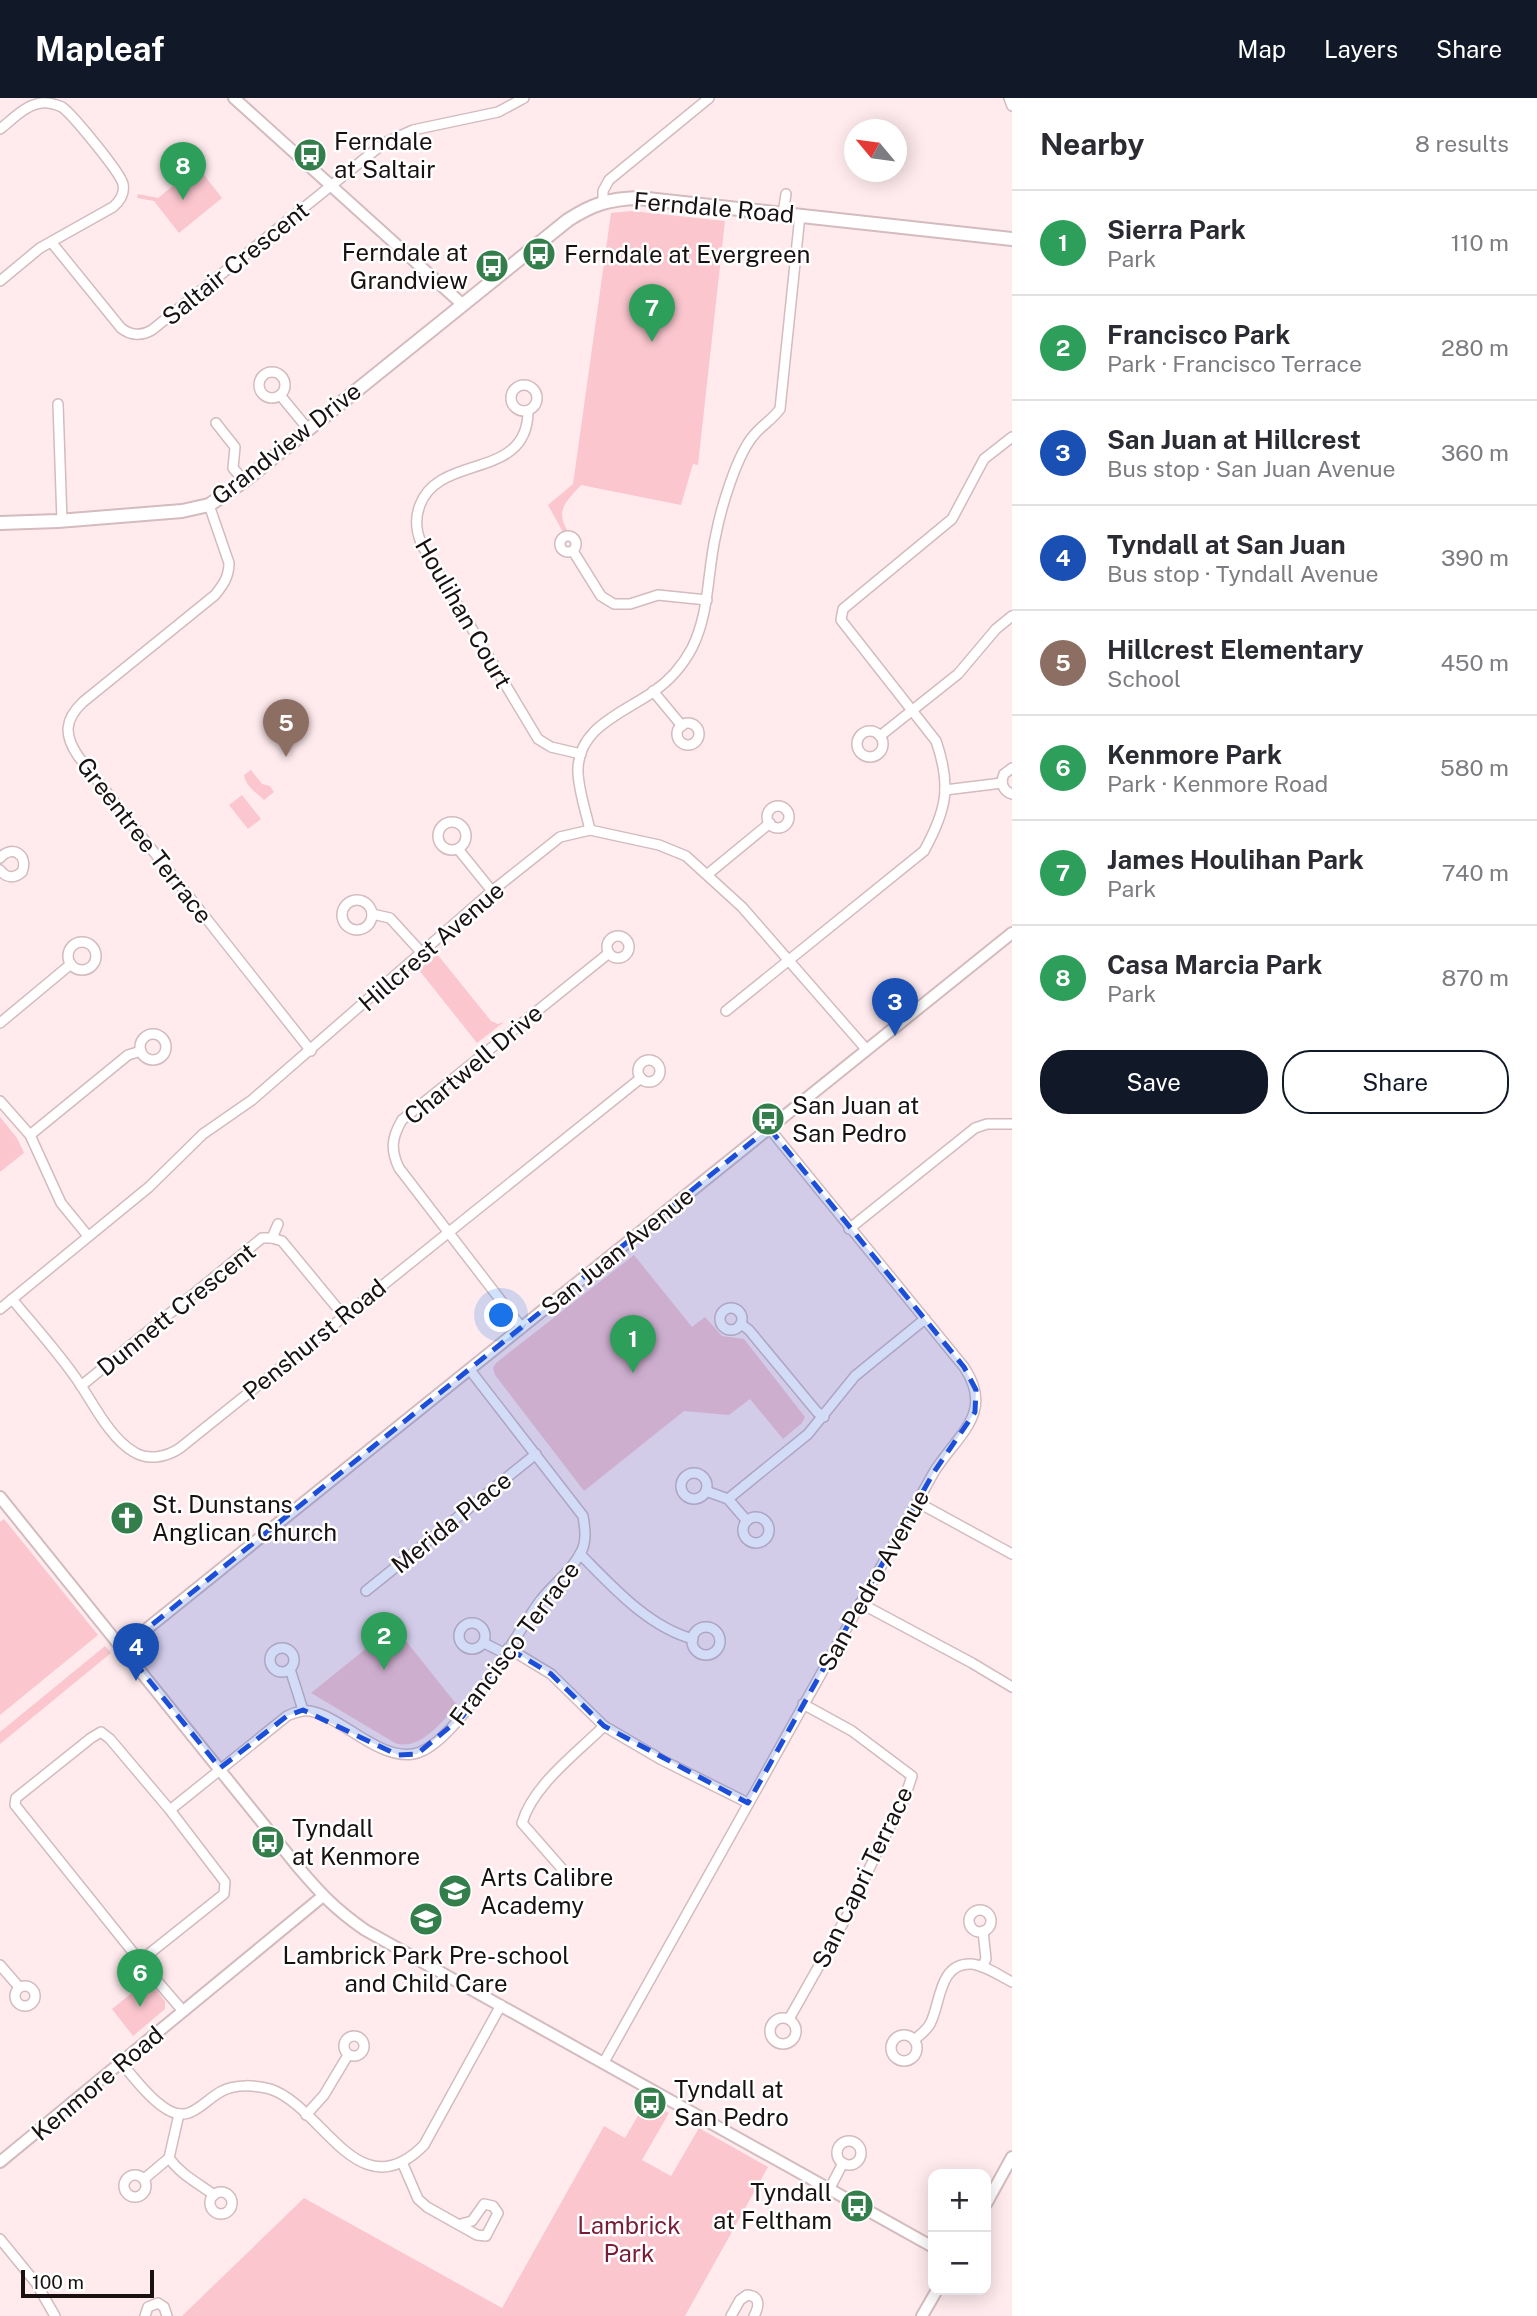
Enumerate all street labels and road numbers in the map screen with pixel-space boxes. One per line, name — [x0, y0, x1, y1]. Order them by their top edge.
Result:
street label: Ferndale Road — [633, 186, 795, 228]
street label: Saltair Crescent — [156, 195, 314, 331]
street label: Grandview Drive — [206, 376, 366, 510]
street label: Houlihan Court — [410, 533, 518, 693]
street label: Greentree Terrace — [71, 751, 219, 929]
street label: Hillcrest Avenue — [353, 875, 509, 1017]
street label: Chartwell Drive — [398, 998, 548, 1130]
street label: San Juan Avenue — [535, 1181, 699, 1321]
street label: Dunnett Crescent — [91, 1237, 261, 1381]
street label: Penshurst Road — [237, 1273, 391, 1405]
street label: Merida Place — [386, 1465, 516, 1579]
street label: San Pedro Avenue — [812, 1484, 934, 1676]
street label: Francisco Terrace — [443, 1556, 585, 1730]
street label: San Capri Terrace — [806, 1782, 918, 1972]
street label: Kenmore Road — [26, 2020, 168, 2146]

